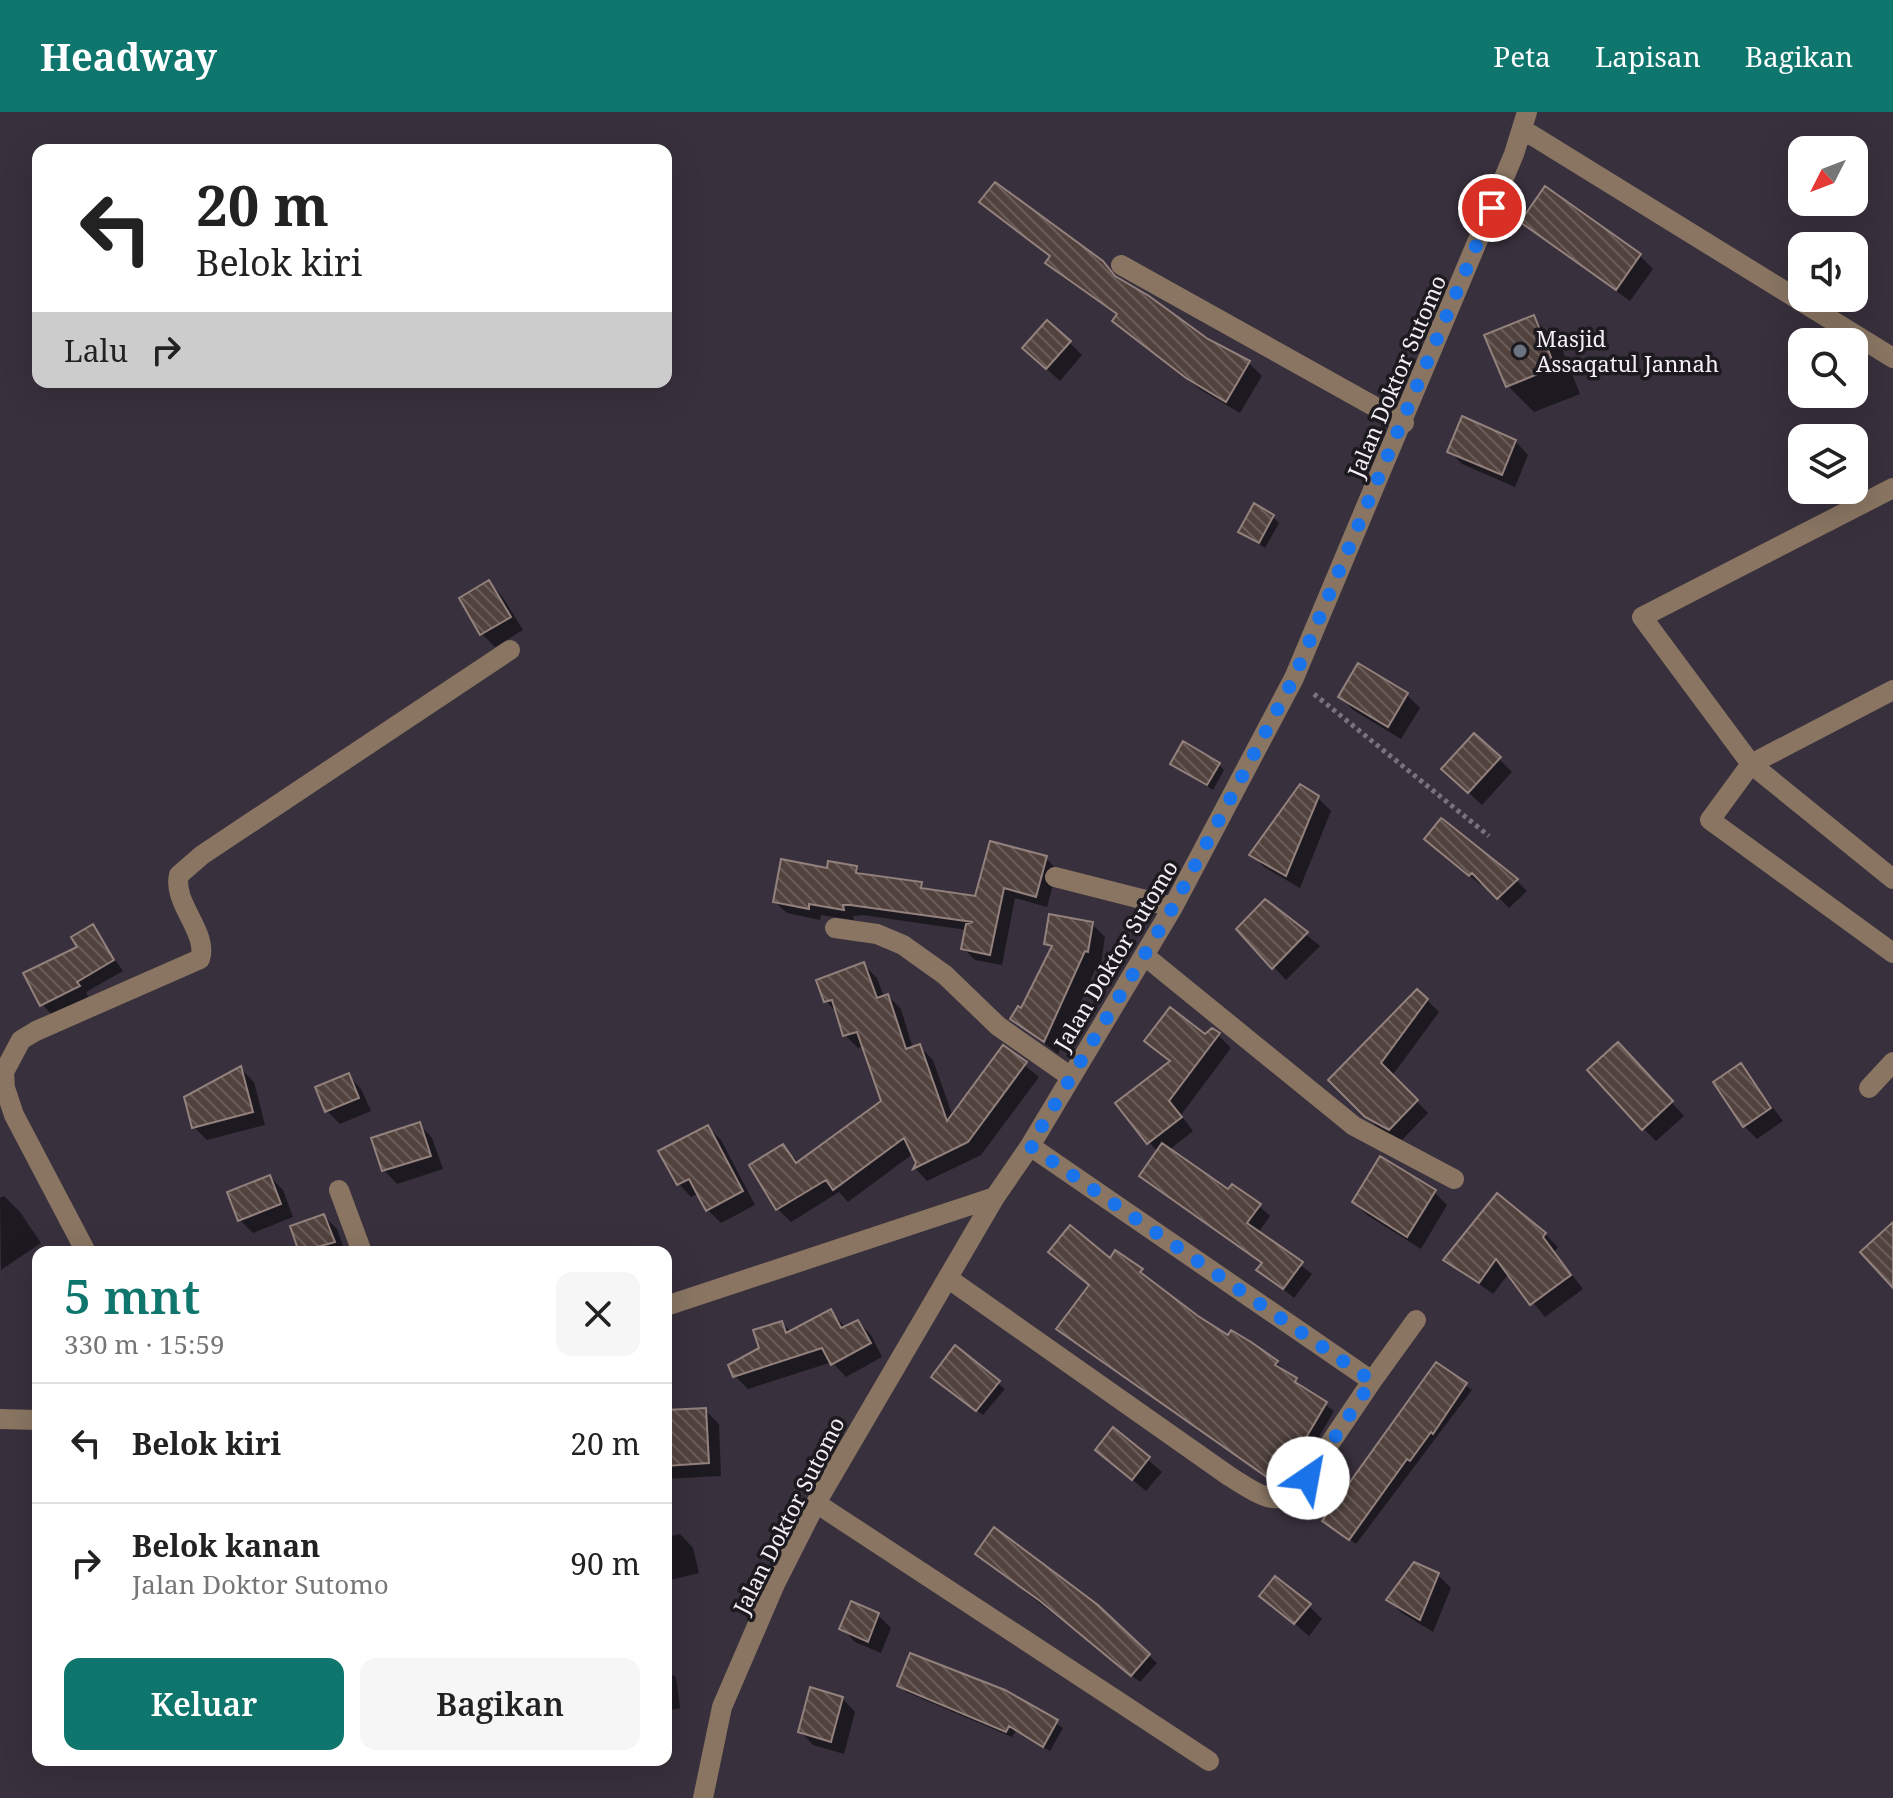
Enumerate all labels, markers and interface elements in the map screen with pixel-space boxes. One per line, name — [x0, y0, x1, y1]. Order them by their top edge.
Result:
text: Headway — [40, 30, 217, 82]
text: Peta — [1493, 37, 1551, 75]
text: Lapisan — [1595, 37, 1701, 75]
text: Bagikan — [1745, 37, 1853, 75]
north arrow — [1788, 136, 1868, 216]
map controls — [1788, 136, 1868, 504]
text: 20 m — [196, 166, 329, 242]
pin — [1458, 174, 1526, 242]
icon: left — [64, 176, 168, 280]
icon: arrive — [1470, 186, 1514, 230]
button: sound — [1788, 232, 1868, 312]
text: Belok kiri — [196, 238, 362, 287]
street label: Jalan Doktor Sutomo — [1339, 270, 1452, 483]
place label: Masjid Assaqatul Jannah — [1536, 323, 1719, 378]
icon: right — [144, 328, 188, 372]
button: search — [1788, 328, 1868, 408]
text: Lalu — [64, 330, 128, 371]
marker: Masjid Assaqatul Jannah — [1511, 342, 1529, 360]
button: layers — [1788, 424, 1868, 504]
street label: Jalan Doktor Sutomo — [1046, 854, 1184, 1057]
text: 5 mnt — [64, 1263, 200, 1328]
button: close — [556, 1272, 640, 1356]
text: 330 m · 15:59 — [64, 1326, 225, 1362]
street label: Jalan Doktor Sutomo — [725, 1411, 851, 1620]
icon: left — [64, 1421, 108, 1465]
text: Belok kiri — [132, 1423, 281, 1464]
text: 20 m — [570, 1423, 640, 1464]
position arrow — [1266, 1436, 1350, 1520]
text: Belok kanan — [132, 1525, 320, 1566]
icon: right — [64, 1541, 108, 1585]
text: 90 m — [570, 1543, 640, 1584]
text: Jalan Doktor Sutomo — [132, 1566, 389, 1602]
button: Keluar — [64, 1658, 344, 1750]
button: Bagikan — [360, 1658, 640, 1750]

